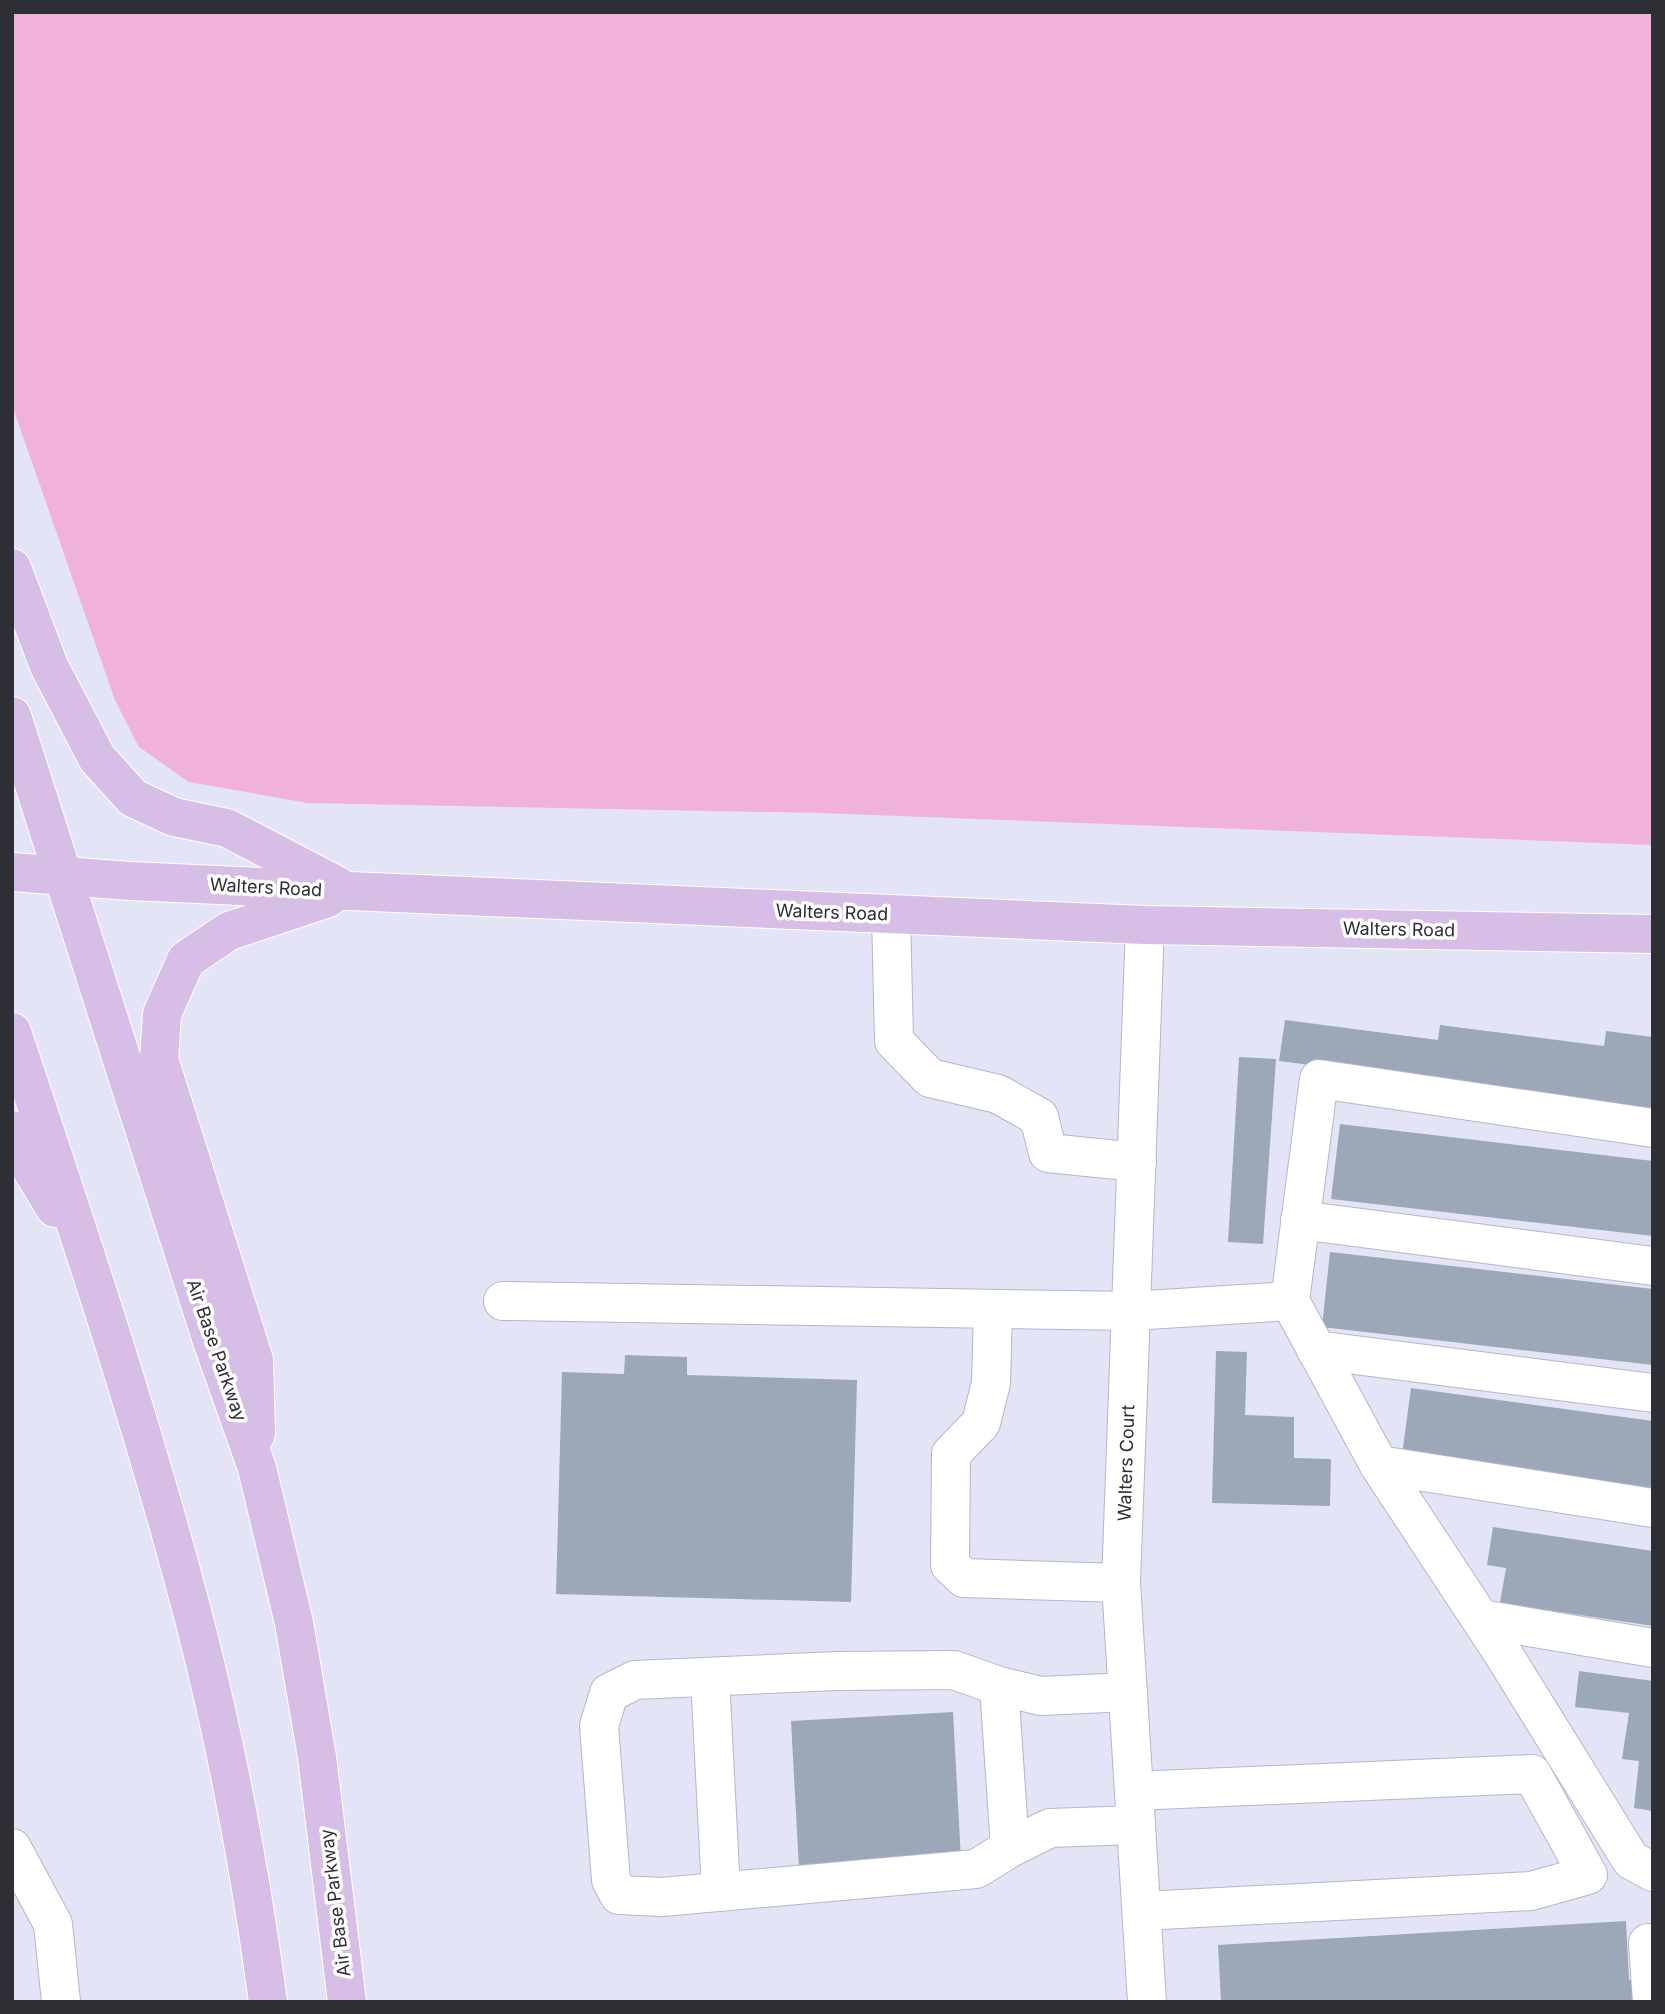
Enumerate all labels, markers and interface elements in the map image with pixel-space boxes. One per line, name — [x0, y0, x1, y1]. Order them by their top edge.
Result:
street label: Walters Road — [209, 874, 323, 900]
street label: Walters Road — [775, 900, 889, 924]
street label: Walters Road — [1343, 918, 1455, 940]
street label: Air Base Parkway — [183, 1276, 251, 1424]
street label: Walters Court — [1113, 1404, 1139, 1522]
street label: Air Base Parkway — [316, 1828, 354, 1978]

